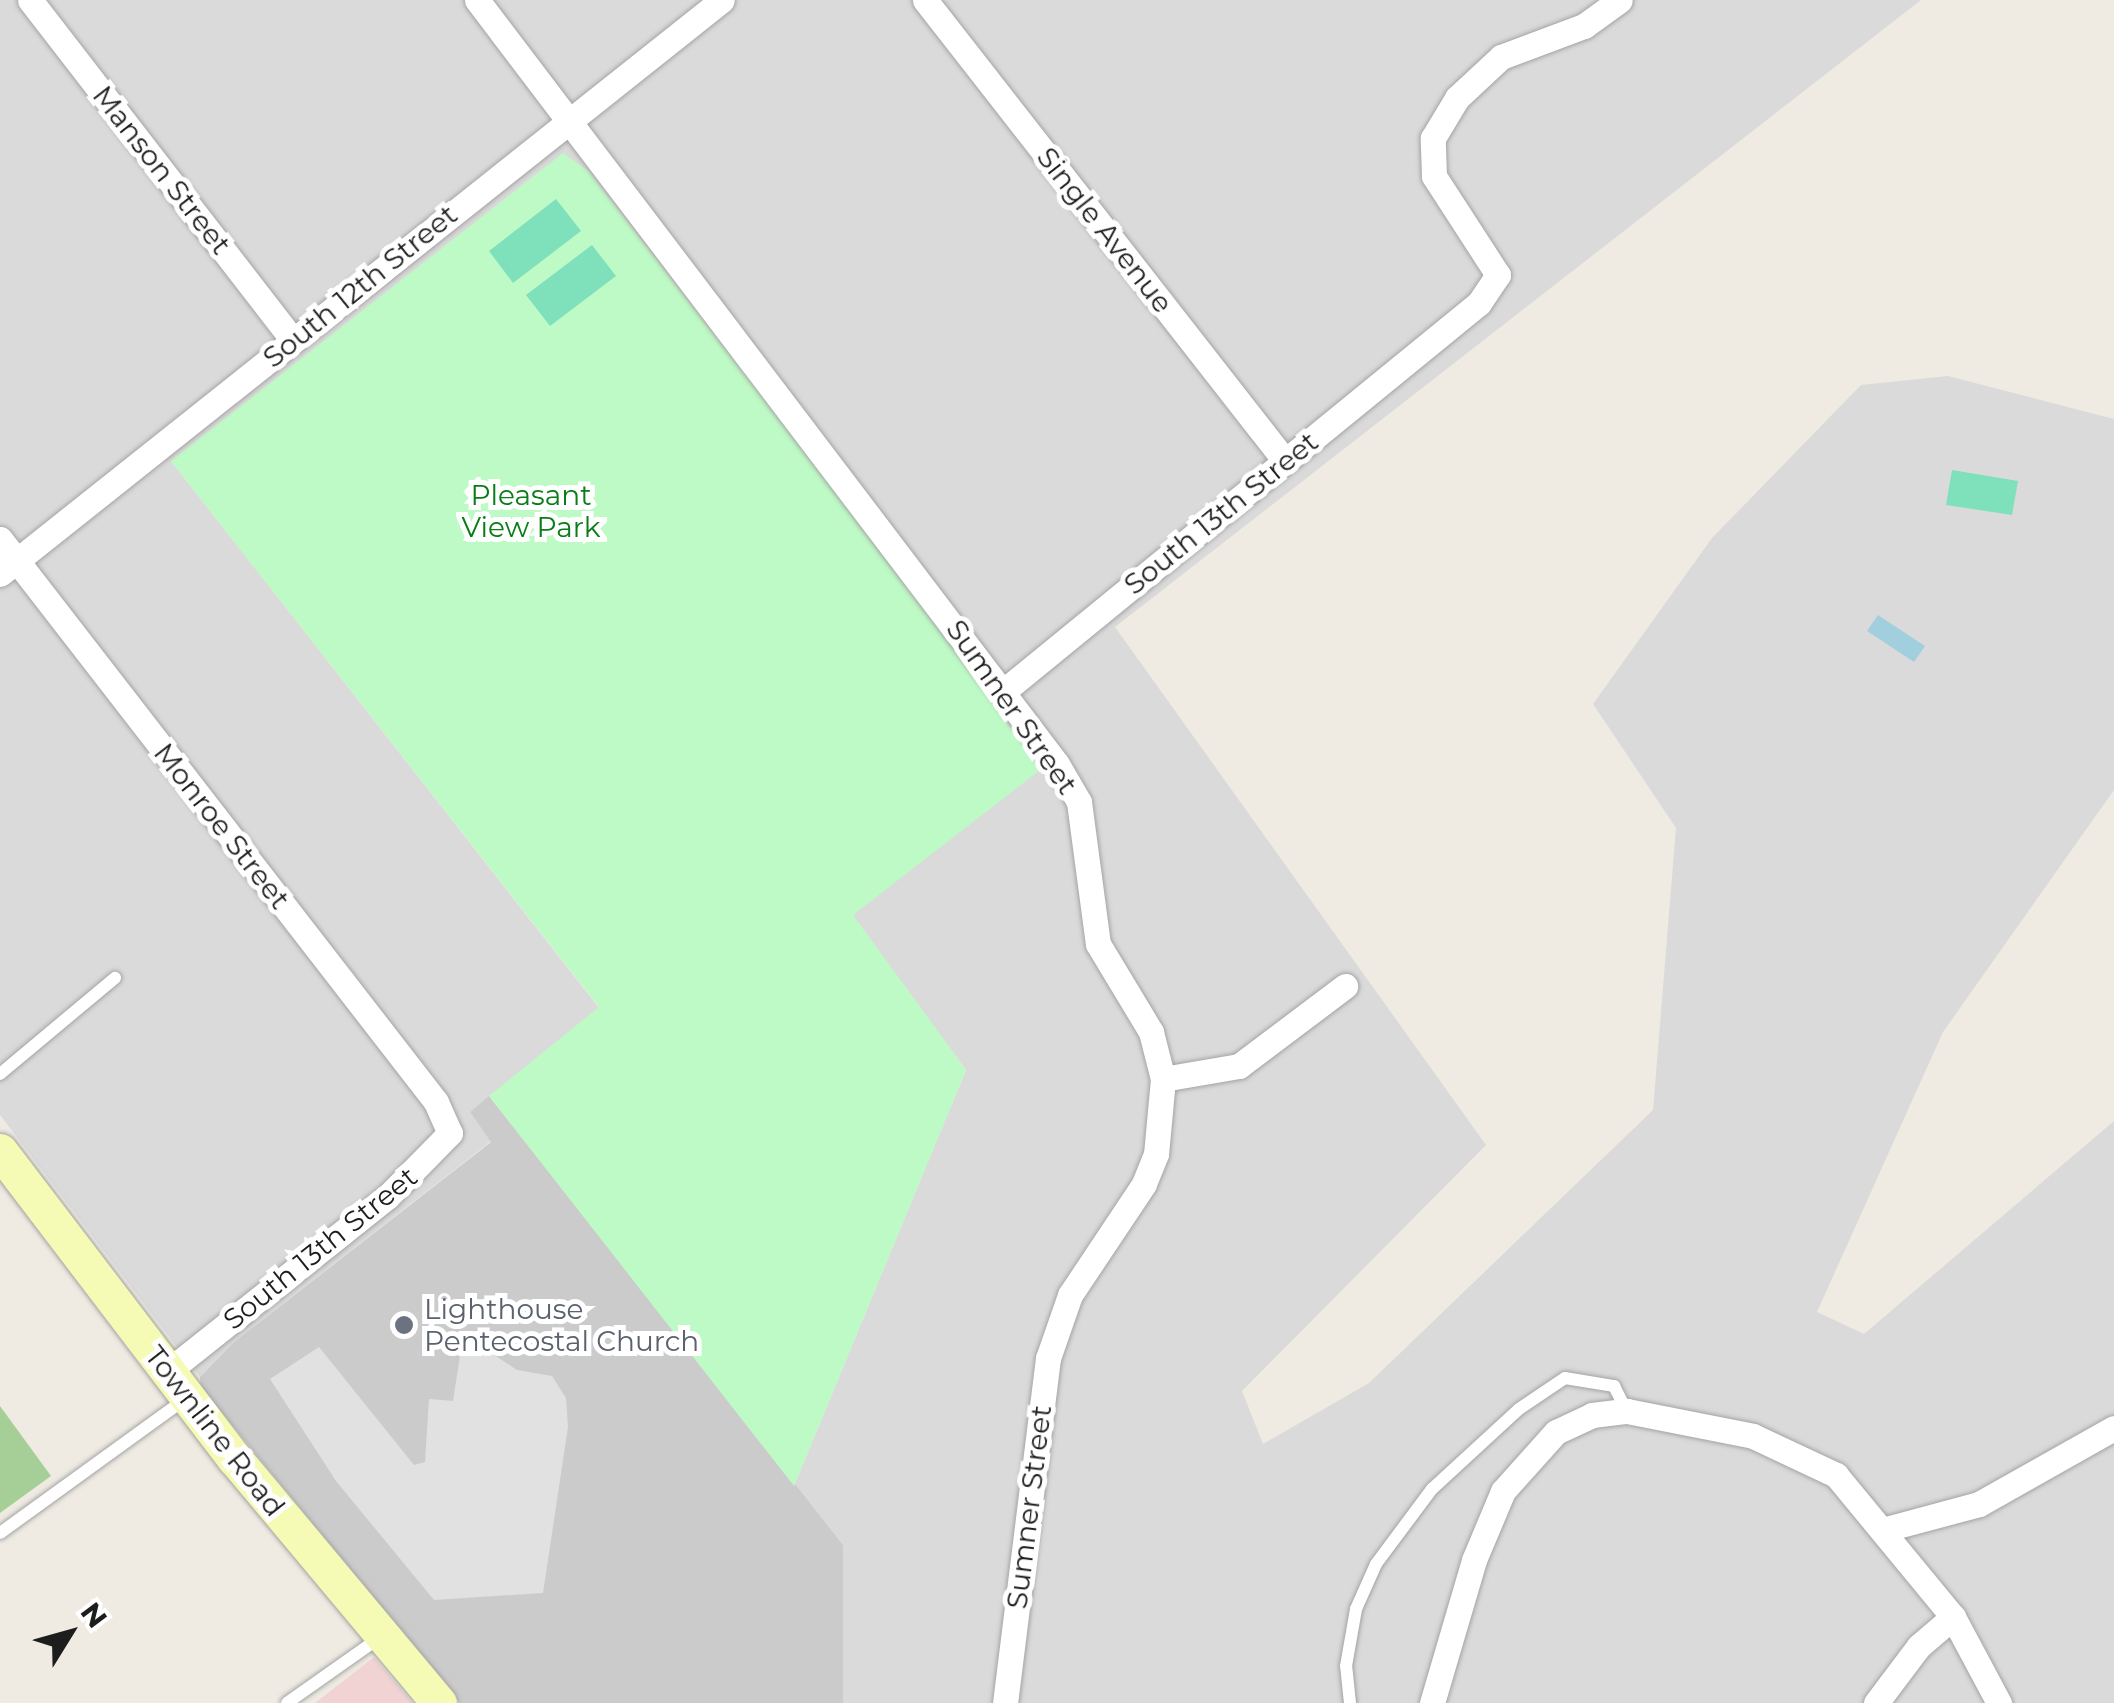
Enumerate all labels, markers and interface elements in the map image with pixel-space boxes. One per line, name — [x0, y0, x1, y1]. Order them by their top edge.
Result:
street label: Manson Street — [86, 79, 238, 261]
street label: Single Avenue — [1030, 141, 1180, 319]
street label: South 12th Street — [256, 198, 464, 374]
street label: South 13th Street — [1117, 425, 1325, 601]
park label: Pleasant View Park — [461, 478, 601, 544]
street label: Sumner Street — [940, 613, 1084, 801]
street label: Monroe Street — [147, 737, 297, 915]
street label: South 13th Street — [216, 1160, 424, 1336]
place label: Lighthouse Pentecostal Church — [424, 1292, 699, 1358]
marker: Lighthouse Pentecostal Church — [393, 1314, 415, 1336]
street label: Townline Road — [138, 1339, 292, 1523]
street label: Sumner Street — [1000, 1403, 1058, 1611]
north arrow — [20, 1583, 120, 1683]
text: N — [74, 1596, 114, 1634]

